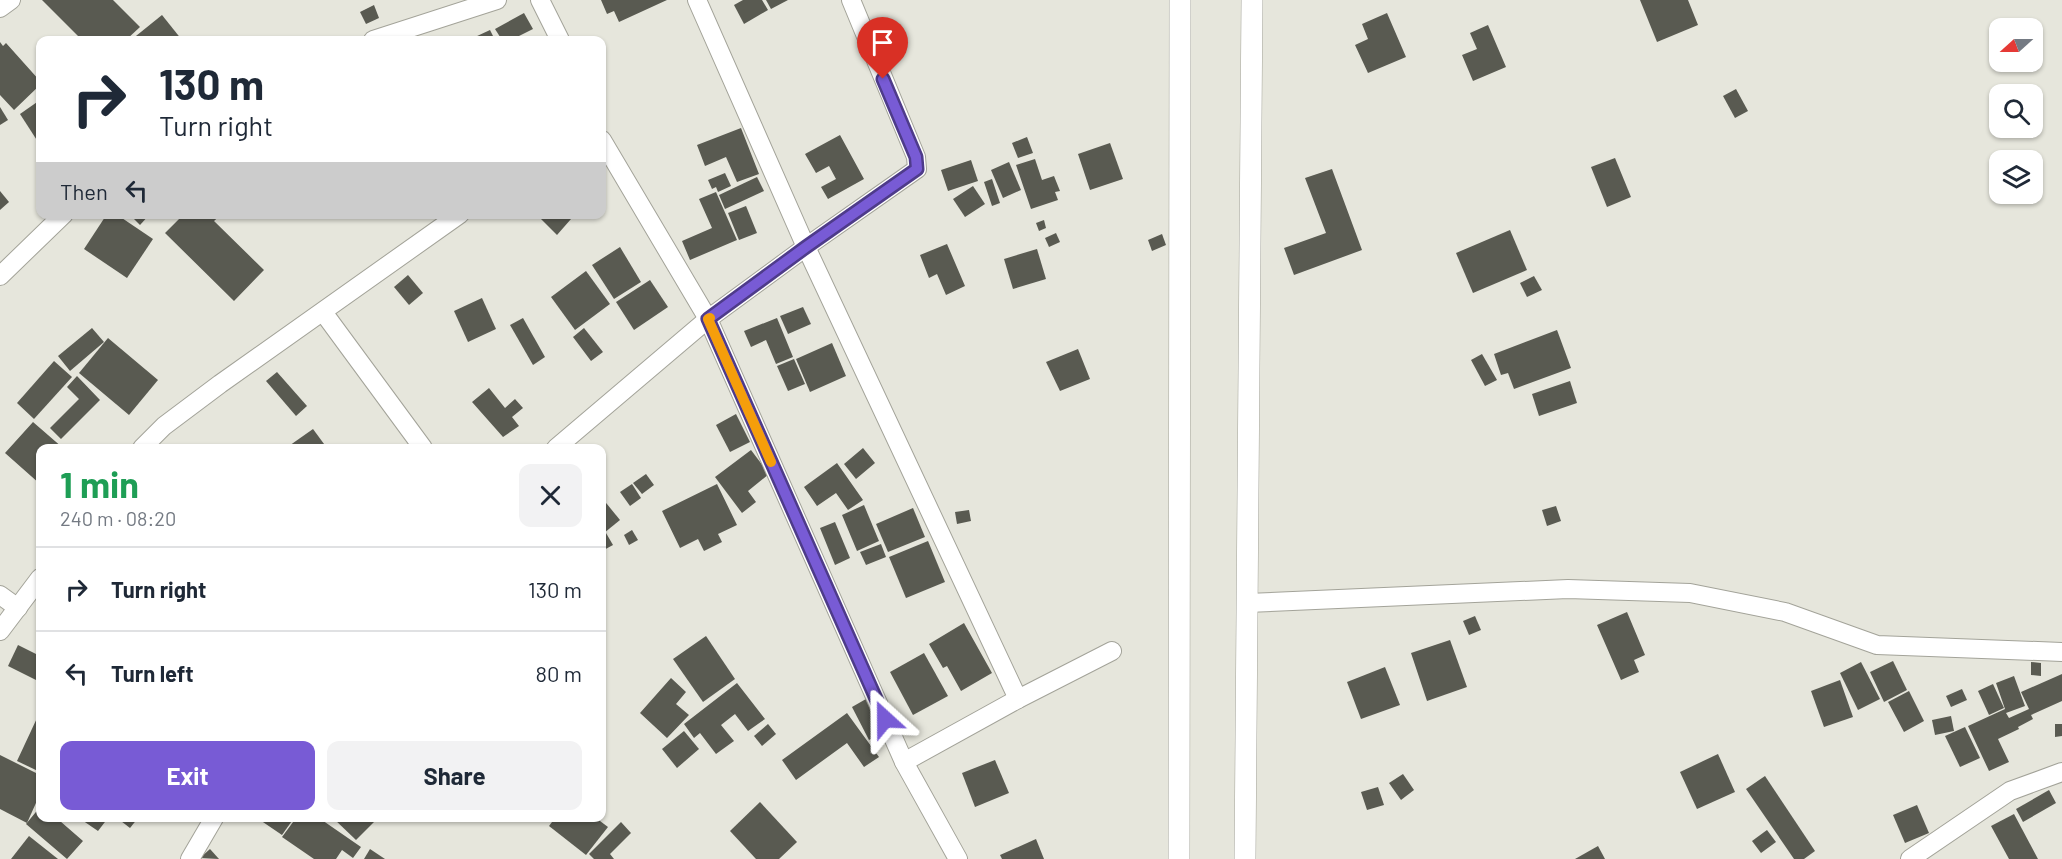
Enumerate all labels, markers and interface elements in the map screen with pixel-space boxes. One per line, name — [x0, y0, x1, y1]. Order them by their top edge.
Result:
pin — [857, 17, 908, 79]
north arrow — [1989, 18, 2043, 72]
map controls — [1989, 18, 2043, 204]
icon: arrive — [866, 26, 899, 59]
text: 130 m — [159, 58, 264, 108]
icon: right — [60, 60, 138, 138]
button: search — [1989, 84, 2043, 138]
text: Turn right — [159, 109, 273, 141]
button: layers — [1989, 150, 2043, 204]
icon: left — [120, 174, 153, 207]
text: Then — [60, 178, 108, 204]
text: 1 min — [60, 462, 139, 505]
button: close — [519, 464, 582, 527]
text: 240 m · 08:20 — [60, 506, 176, 530]
icon: right — [60, 573, 93, 606]
text: Turn right — [111, 576, 206, 602]
text: 130 m — [528, 576, 582, 602]
icon: left — [60, 657, 93, 690]
text: Turn left — [111, 660, 194, 686]
text: 80 m — [536, 660, 582, 686]
position arrow — [853, 687, 917, 751]
button: Exit — [60, 741, 315, 810]
button: Share — [327, 741, 582, 810]

